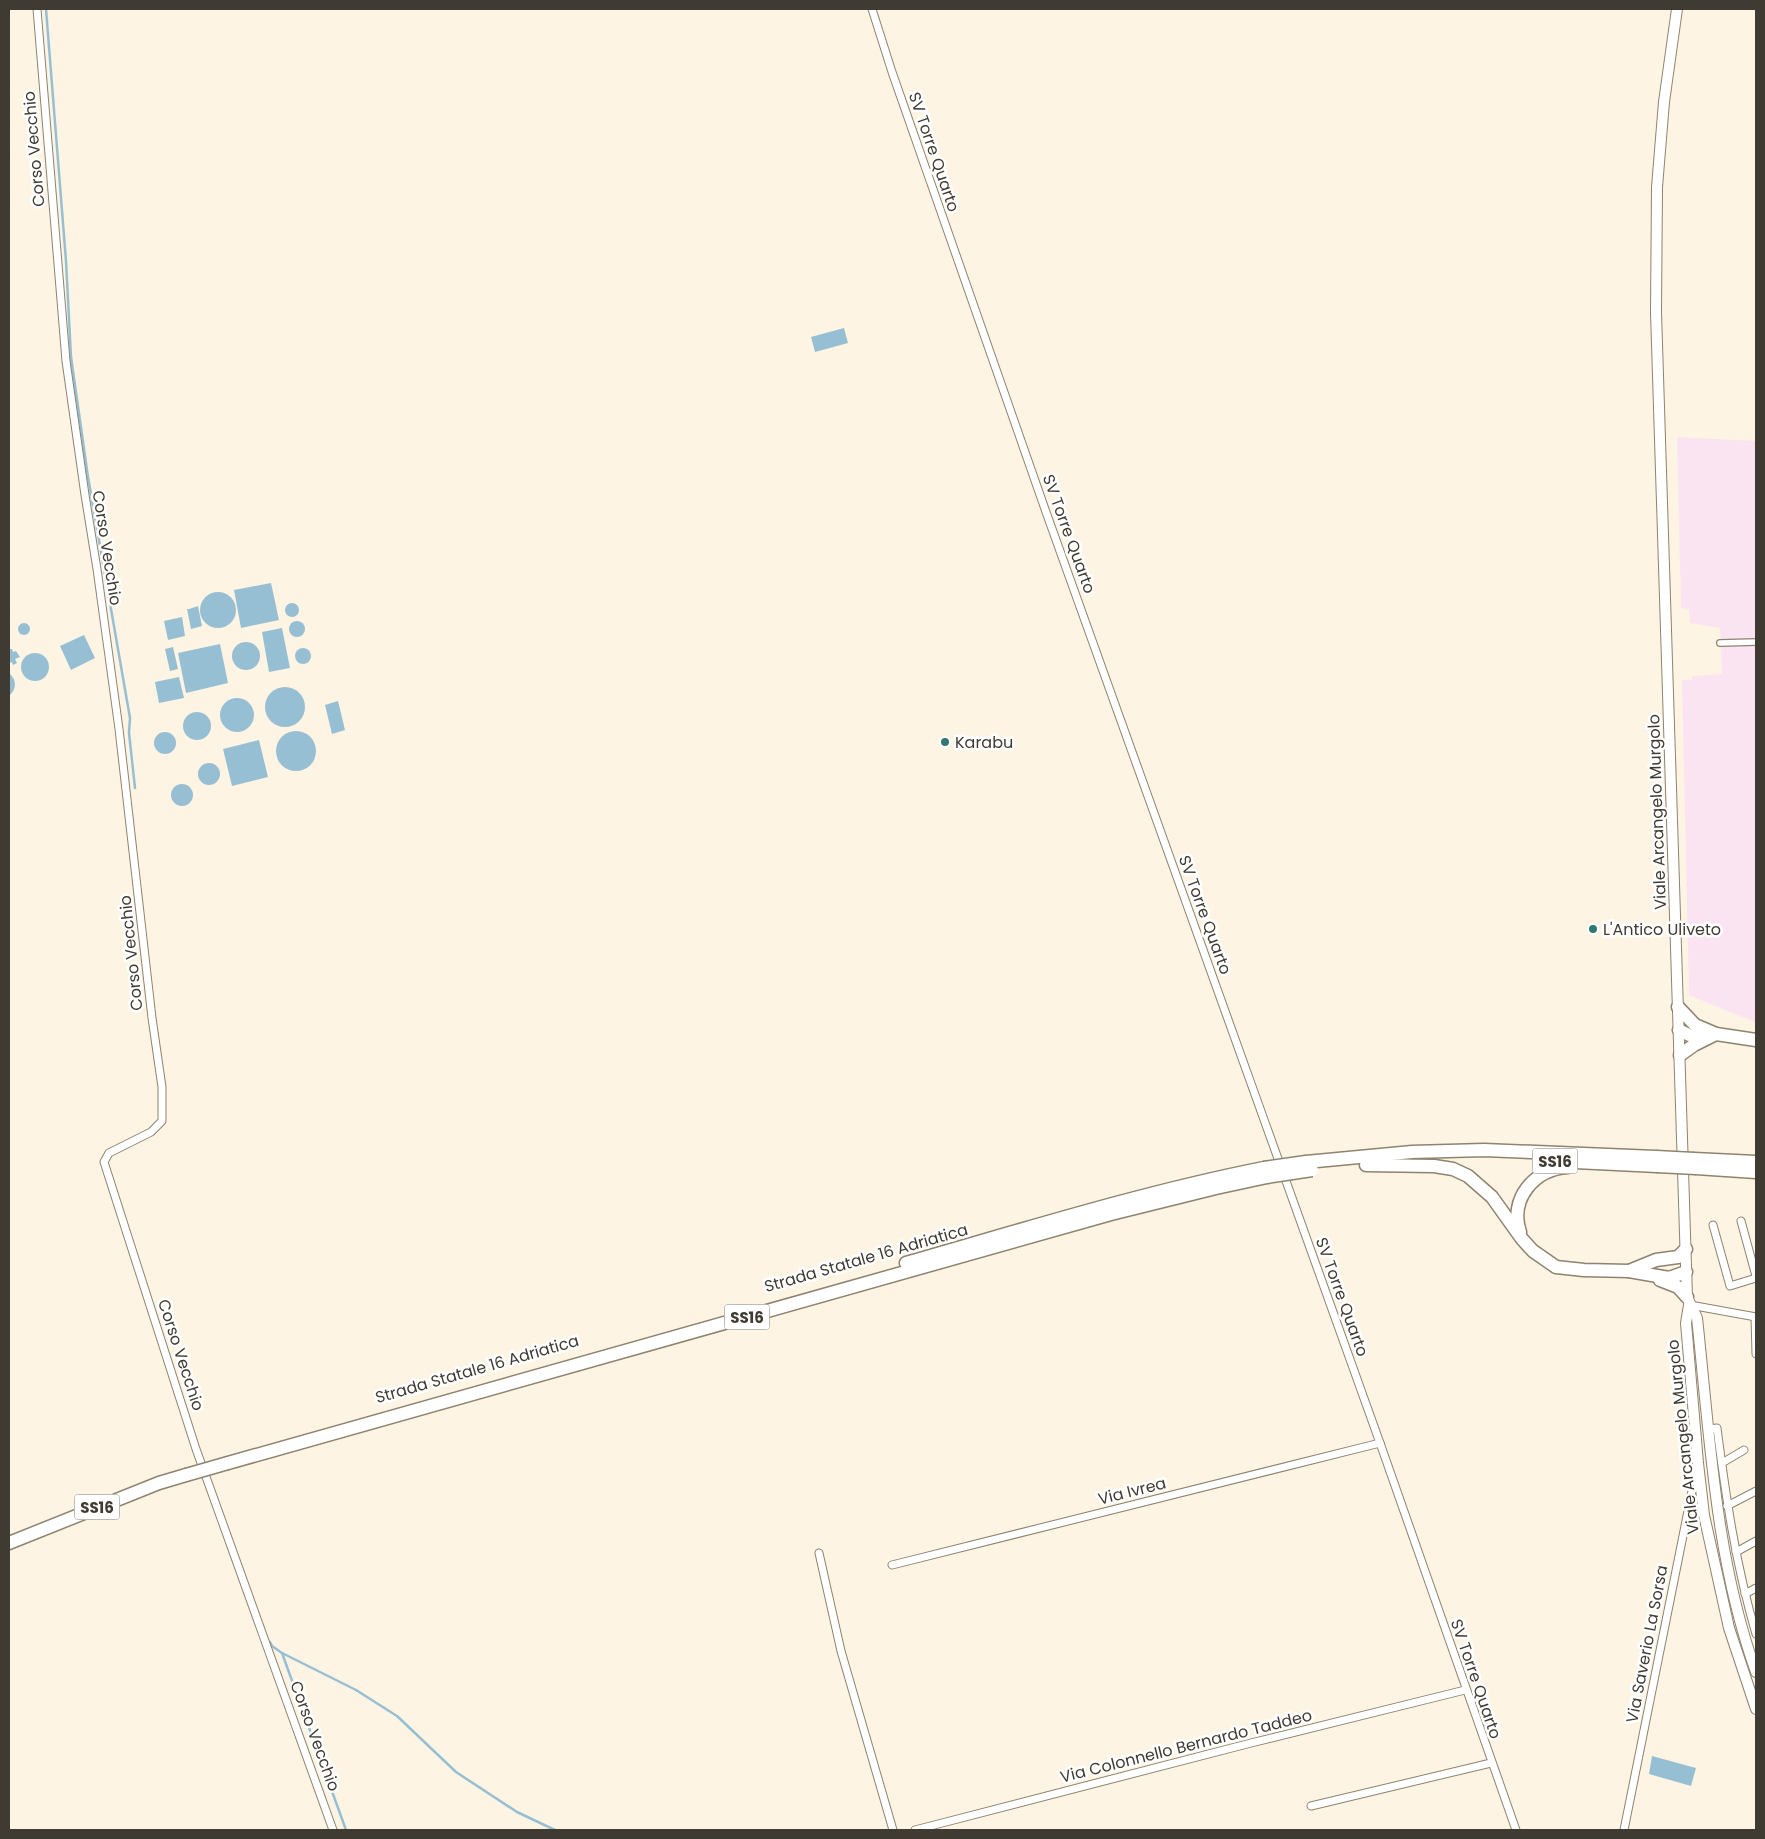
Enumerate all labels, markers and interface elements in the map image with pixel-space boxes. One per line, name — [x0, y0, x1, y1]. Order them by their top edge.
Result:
street label: SV Torre Quarto — [903, 89, 965, 215]
street label: Corso Vecchio — [17, 90, 51, 208]
street label: SV Torre Quarto — [1037, 471, 1101, 597]
street label: Corso Vecchio — [87, 489, 127, 607]
street label: Viale Arcangelo Murgolo — [1642, 714, 1672, 910]
place label: Karabu — [955, 731, 1013, 754]
marker: Karabu — [939, 736, 951, 748]
street label: SV Torre Quarto — [1173, 852, 1237, 978]
street label: Corso Vecchio — [113, 894, 149, 1012]
place label: L'Antico Uliveto — [1603, 918, 1721, 941]
marker: L'Antico Uliveto — [1587, 923, 1599, 935]
road number: SS16 — [1532, 1148, 1578, 1174]
street label: Strada Statale 16 Adriatica — [761, 1218, 971, 1298]
street label: SV Torre Quarto — [1310, 1234, 1374, 1360]
street label: Corso Vecchio — [152, 1296, 210, 1414]
road number: SS16 — [724, 1304, 770, 1330]
street label: Strada Statale 16 Adriatica — [372, 1329, 582, 1409]
street label: Viale Arcangelo Murgolo — [1661, 1339, 1705, 1535]
street label: Via Ivrea — [1096, 1471, 1168, 1511]
road number: SS16 — [74, 1494, 120, 1520]
street label: Via Saverio La Sorsa — [1620, 1563, 1674, 1725]
street label: SV Torre Quarto — [1445, 1616, 1507, 1742]
street label: Corso Vecchio — [284, 1678, 346, 1794]
street label: Via Colonnello Bernardo Taddeo — [1058, 1704, 1314, 1788]

